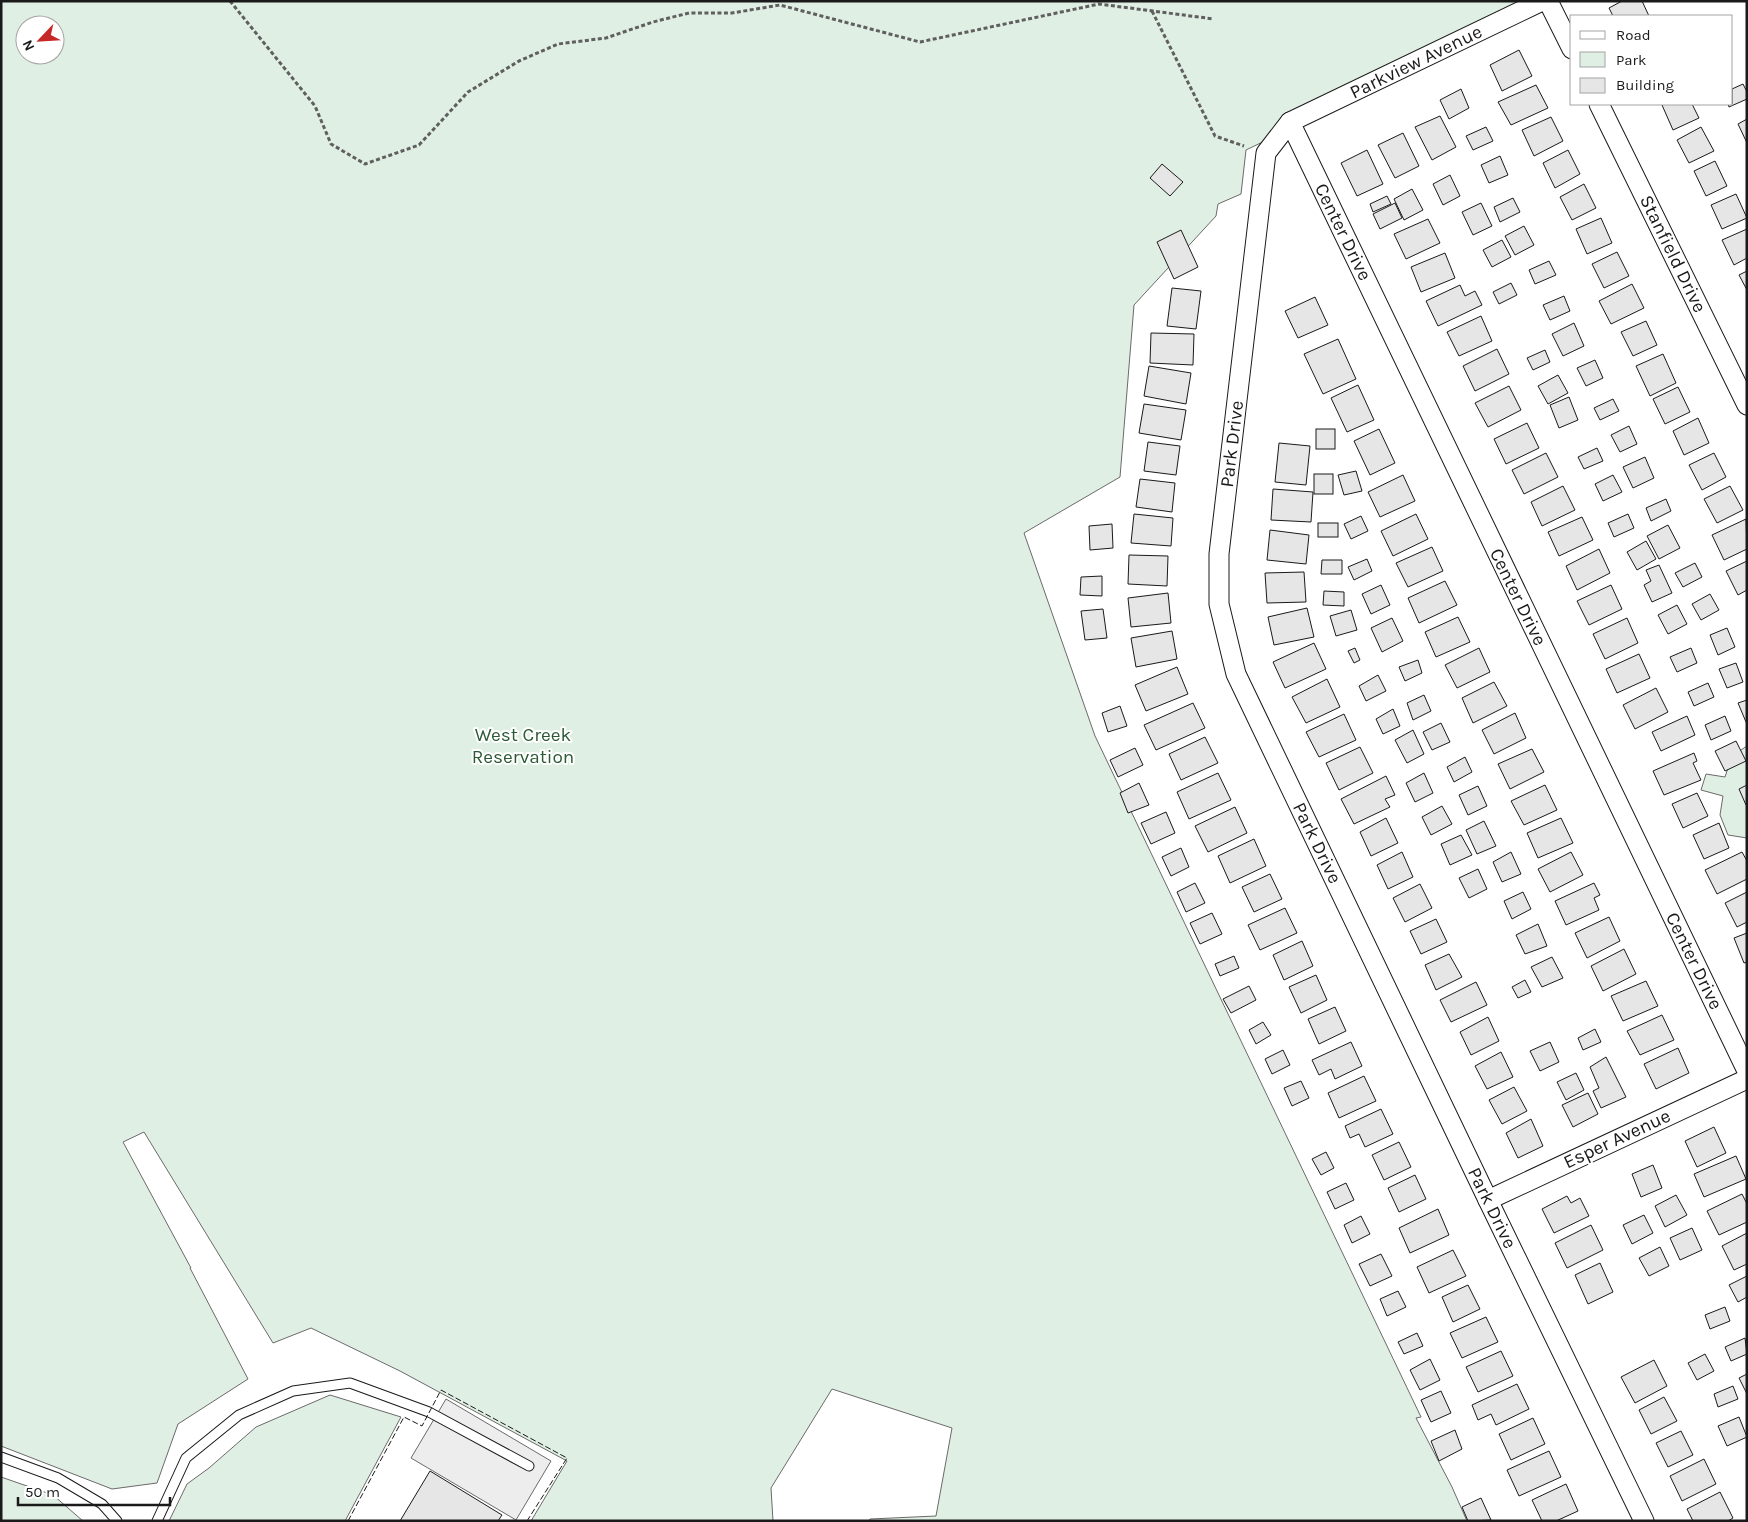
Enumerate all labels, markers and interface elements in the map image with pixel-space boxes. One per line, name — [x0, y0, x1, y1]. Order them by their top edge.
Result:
north arrow — [15, 15, 65, 65]
legend — [1570, 15, 1733, 105]
street label: Parkview Avenue — [1346, 20, 1486, 104]
text: Road — [1616, 26, 1651, 44]
text: N — [19, 37, 38, 53]
text: Park — [1616, 51, 1646, 69]
text: Building — [1616, 76, 1674, 94]
street label: Center Drive — [1310, 180, 1376, 284]
street label: Stanfield Drive — [1635, 192, 1711, 316]
street label: Park Drive — [1216, 399, 1248, 489]
street label: Center Drive — [1485, 545, 1551, 649]
park label: West Creek Reservation — [472, 724, 574, 768]
street label: Park Drive — [1288, 799, 1346, 887]
street label: Center Drive — [1661, 909, 1727, 1013]
street label: Esper Avenue — [1560, 1105, 1674, 1173]
street label: Park Drive — [1463, 1164, 1521, 1252]
scale bar — [18, 1474, 170, 1506]
text: 50 m — [25, 1483, 60, 1501]

